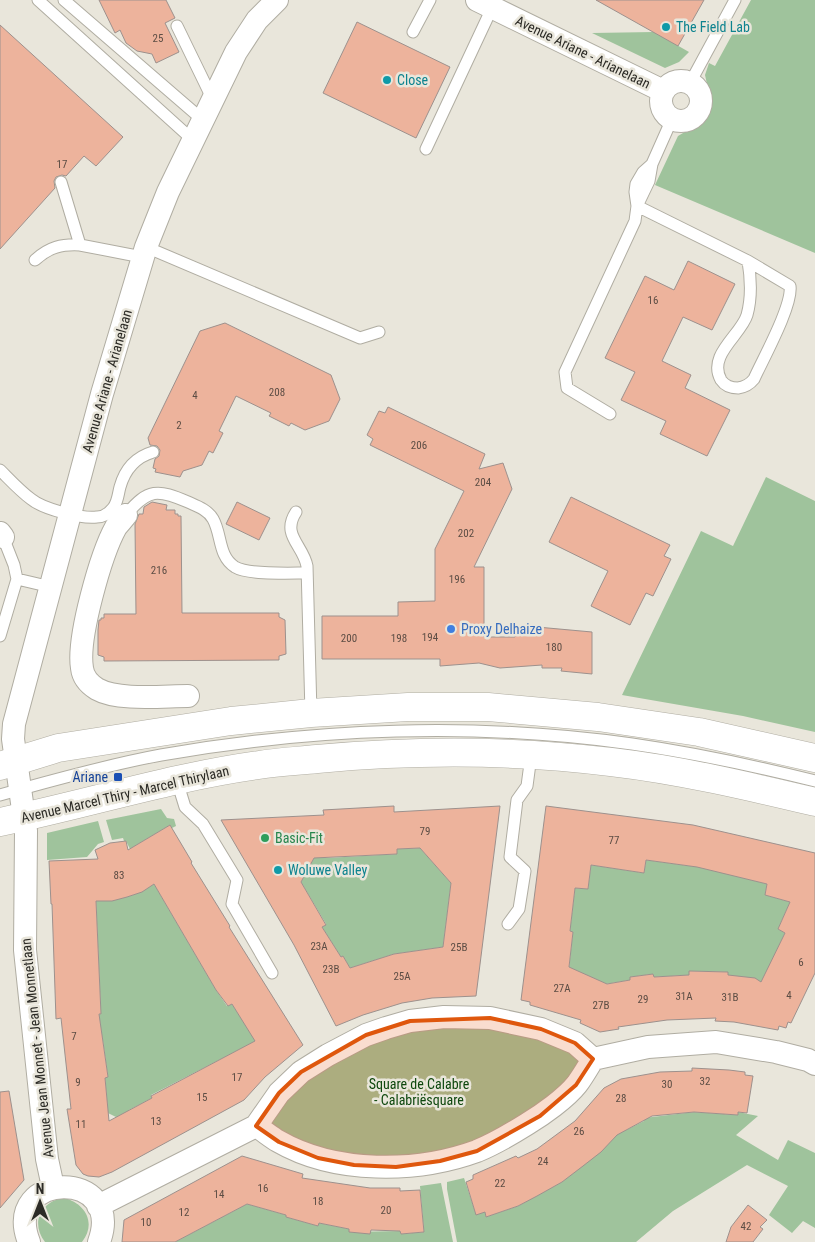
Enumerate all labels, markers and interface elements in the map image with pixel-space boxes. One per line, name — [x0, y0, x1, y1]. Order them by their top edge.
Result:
street label: Avenue Ariane - Arianelaan — [513, 12, 653, 92]
place label: The Field Lab — [676, 19, 750, 35]
marker: The Field Lab — [660, 21, 672, 33]
house number: 25 — [153, 32, 163, 45]
place label: Close — [397, 72, 429, 88]
marker: Close — [381, 74, 393, 86]
house number: 17 — [57, 158, 67, 171]
house number: 16 — [648, 294, 658, 307]
street label: Avenue Ariane - Arianelaan — [79, 308, 135, 454]
house number: 208 — [269, 386, 285, 399]
house number: 4 — [192, 389, 198, 402]
house number: 2 — [176, 419, 182, 432]
house number: 206 — [411, 439, 427, 452]
house number: 204 — [475, 476, 492, 489]
house number: 202 — [458, 527, 474, 540]
house number: 216 — [151, 564, 167, 577]
house number: 196 — [449, 573, 465, 586]
place label: Proxy Delhaize — [461, 621, 542, 637]
marker: Proxy Delhaize — [445, 623, 457, 635]
house number: 194 — [422, 631, 439, 644]
house number: 200 — [341, 632, 357, 645]
house number: 198 — [391, 632, 407, 645]
house number: 180 — [546, 641, 562, 654]
street label: Avenue Marcel Thiry - Marcel Thirylaan — [19, 762, 231, 826]
place label: Ariane — [72, 769, 108, 785]
marker: Ariane — [112, 771, 124, 783]
house number: 79 — [420, 825, 430, 838]
place label: Basic-Fit — [275, 830, 323, 846]
marker: Basic-Fit — [259, 832, 271, 844]
house number: 77 — [609, 834, 619, 847]
place label: Woluwe Valley — [288, 862, 367, 878]
marker: Woluwe Valley — [272, 864, 284, 876]
house number: 83 — [114, 869, 124, 882]
street label: Avenue Jean Monnet - Jean Monnetlaan — [18, 937, 56, 1159]
house number: 23A — [310, 940, 328, 953]
house number: 25B — [451, 941, 467, 954]
house number: 6 — [798, 956, 804, 969]
house number: 23B — [323, 963, 339, 976]
house number: 25A — [393, 970, 411, 983]
house number: 27A — [553, 982, 571, 995]
house number: 4 — [786, 989, 792, 1002]
house number: 31A — [675, 990, 693, 1003]
house number: 31B — [722, 991, 738, 1004]
house number: 29 — [638, 993, 648, 1006]
house number: 27B — [593, 999, 609, 1012]
house number: 7 — [71, 1030, 77, 1043]
house number: 17 — [232, 1071, 242, 1084]
house number: 32 — [700, 1075, 710, 1088]
house number: 9 — [75, 1076, 81, 1089]
park label: Square de Calabre - Calabriësquare — [369, 1076, 470, 1108]
house number: 30 — [662, 1078, 672, 1091]
house number: 15 — [197, 1091, 207, 1104]
house number: 28 — [616, 1092, 626, 1105]
house number: 13 — [151, 1115, 161, 1128]
house number: 11 — [76, 1118, 86, 1131]
house number: 26 — [574, 1125, 584, 1138]
house number: 24 — [538, 1155, 549, 1168]
north arrow — [15, 1177, 65, 1227]
house number: 22 — [495, 1177, 505, 1190]
text: N — [36, 1181, 44, 1197]
house number: 16 — [258, 1182, 268, 1195]
house number: 14 — [214, 1188, 225, 1201]
house number: 18 — [313, 1195, 323, 1208]
house number: 20 — [381, 1204, 391, 1217]
house number: 12 — [179, 1206, 189, 1219]
house number: 10 — [141, 1216, 151, 1229]
house number: 42 — [741, 1220, 751, 1233]

